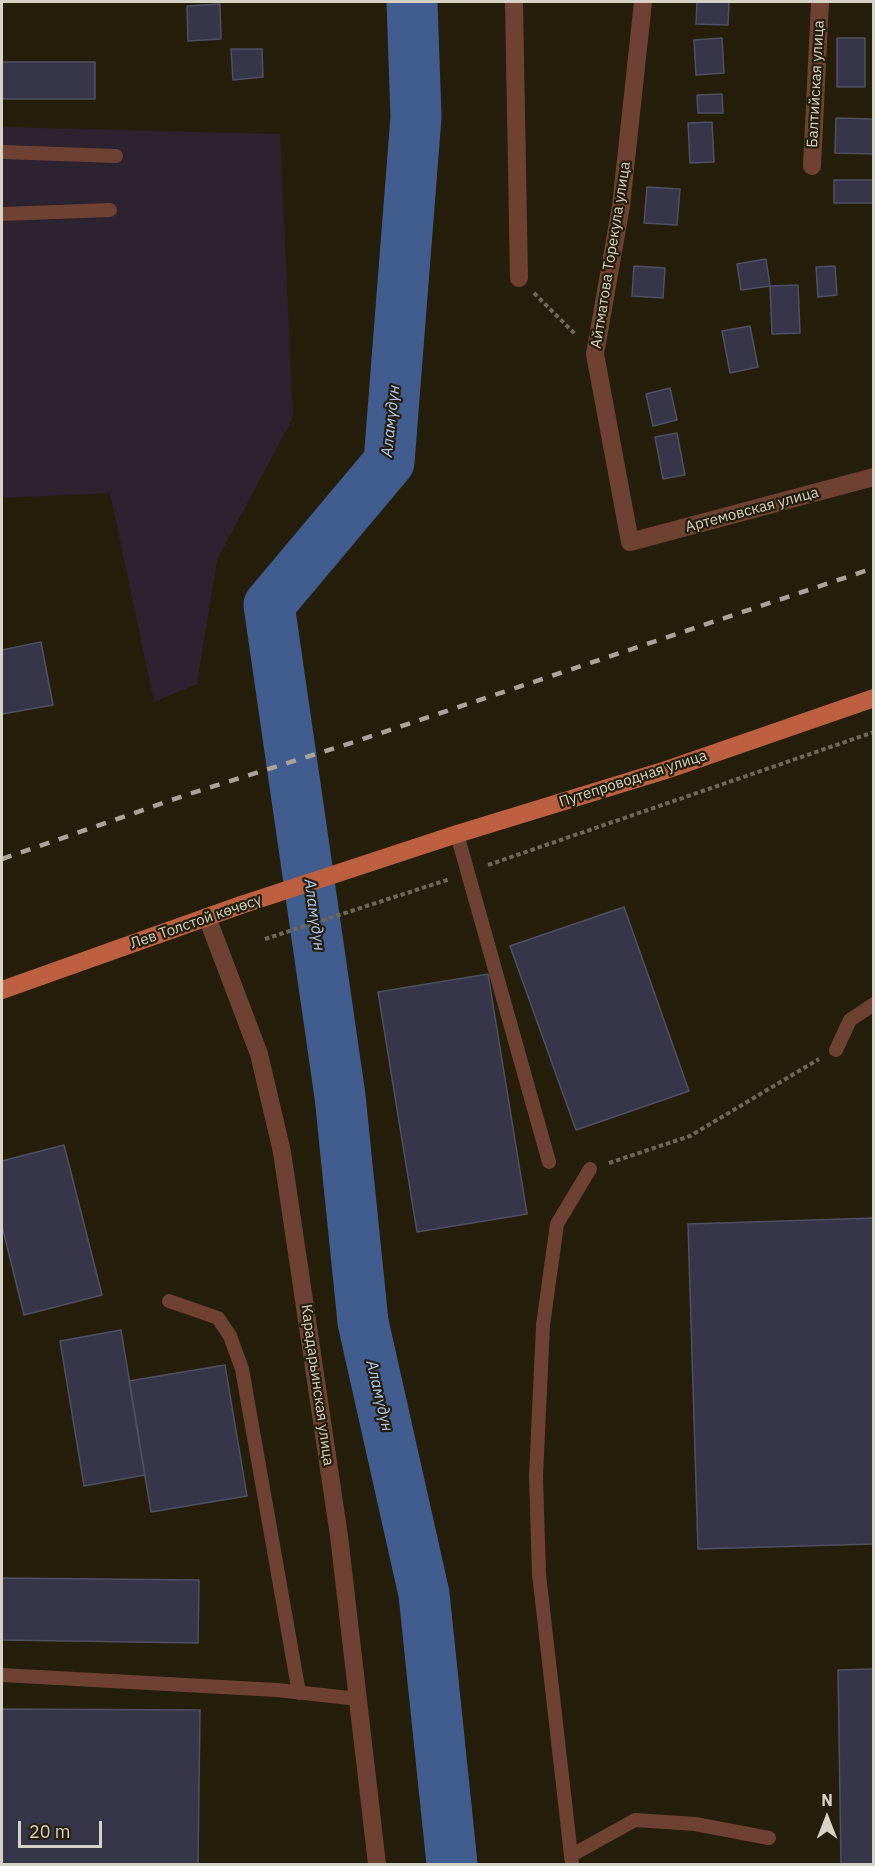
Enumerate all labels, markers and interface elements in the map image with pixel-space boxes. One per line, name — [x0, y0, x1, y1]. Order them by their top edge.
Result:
street label: Балтийская улица — [804, 20, 828, 148]
street label: Айтматова Торекула улица — [587, 160, 635, 350]
water label: Аламүдүн — [378, 384, 404, 458]
street label: Артемовская улица — [683, 484, 821, 536]
street label: Путепроводная улица — [557, 747, 709, 811]
water label: Аламүдүн — [299, 878, 329, 952]
street label: Лев Толстой көчөсү — [128, 891, 264, 953]
street label: Карадарьинская улица — [297, 1303, 337, 1467]
water label: Аламүдүн — [362, 1359, 396, 1433]
north arrow — [797, 1788, 857, 1848]
text: N — [821, 1790, 833, 1810]
scale bar — [21, 1809, 105, 1847]
text: 20 m — [29, 1820, 71, 1843]

